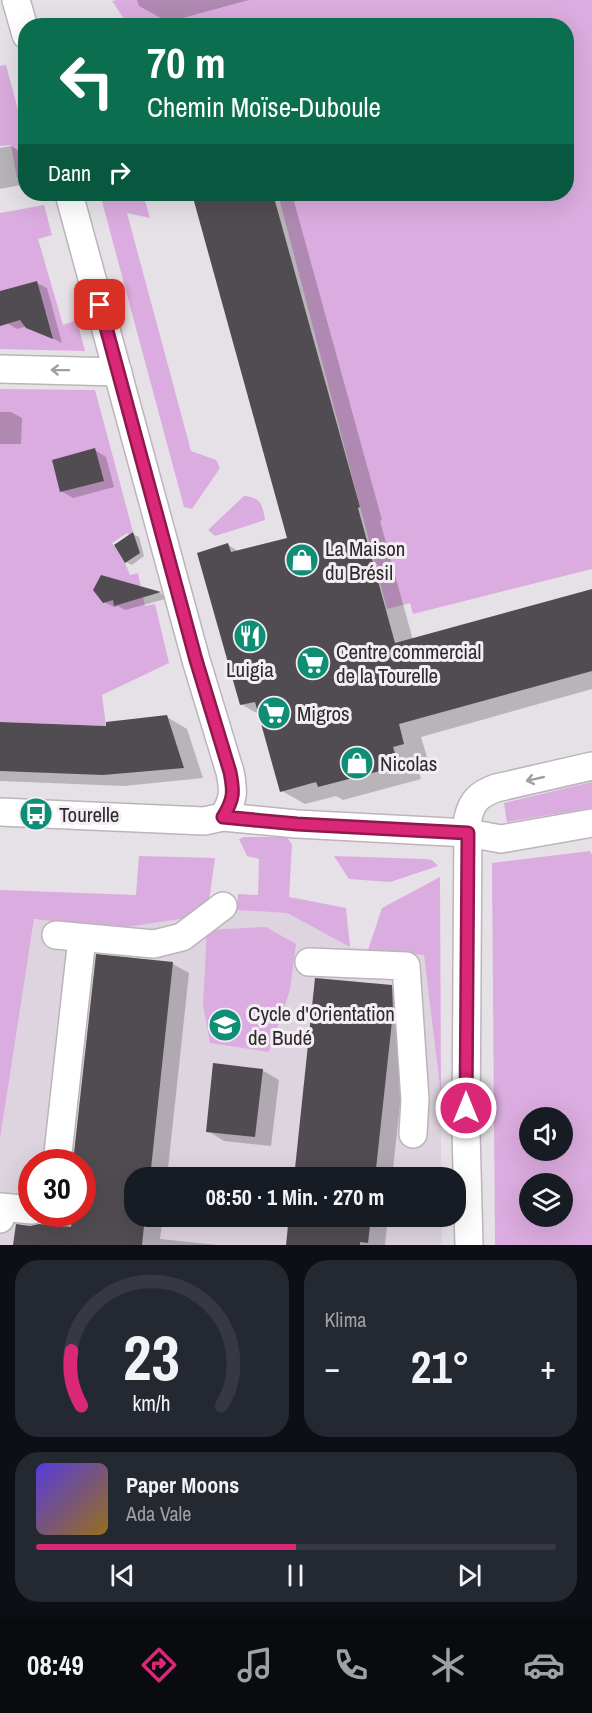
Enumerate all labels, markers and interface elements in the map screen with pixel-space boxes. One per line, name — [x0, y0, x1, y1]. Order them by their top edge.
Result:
text: 70 m — [147, 35, 226, 91]
icon: left — [48, 42, 126, 120]
text: Chemin Moïse-Duboule — [147, 89, 381, 125]
icon: right — [103, 156, 136, 189]
text: Dann — [48, 158, 91, 188]
pin — [74, 279, 125, 330]
icon: arrive — [83, 288, 116, 321]
one-way arrow — [50, 364, 70, 376]
place label: La Maison du Brésil — [325, 534, 405, 587]
shop icon: La Maison du Brésil — [284, 542, 320, 578]
restaurant icon: Luigia — [232, 618, 268, 654]
place label: Centre commercial de la Tourelle — [336, 637, 481, 690]
supermarket icon: Centre commercial de la Tourelle — [295, 645, 331, 681]
place label: Luigia — [226, 655, 274, 684]
supermarket icon: Migros — [256, 695, 292, 731]
place label: Migros — [297, 699, 350, 728]
shop icon: Nicolas — [339, 745, 375, 781]
place label: Nicolas — [380, 749, 437, 778]
one-way arrow — [526, 773, 545, 785]
bus stop icon: Tourelle — [18, 796, 54, 832]
place label: Tourelle — [59, 800, 119, 829]
place label: Cycle d'Orientation de Budé — [248, 999, 395, 1052]
school or university icon: Cycle d'Orientation de Budé — [207, 1007, 243, 1043]
position arrow — [434, 1076, 498, 1140]
map controls — [519, 1107, 573, 1227]
button: sound — [519, 1107, 573, 1161]
speed limit sign: 30 — [18, 1149, 96, 1227]
button: layers — [519, 1173, 573, 1227]
text: 08:50 · 1 Min. · 270 m — [206, 1182, 384, 1212]
text: Klima — [325, 1306, 366, 1333]
text: 23 — [123, 1315, 180, 1399]
text: 21° — [411, 1336, 470, 1397]
text: − — [325, 1345, 340, 1389]
text: + — [540, 1345, 556, 1389]
text: km/h — [133, 1389, 171, 1418]
text: Paper Moons — [126, 1470, 239, 1500]
text: Ada Vale — [126, 1500, 191, 1527]
icon: previous — [106, 1559, 139, 1592]
icon: pause — [279, 1559, 312, 1592]
icon: next — [453, 1559, 486, 1592]
icon: directions — [138, 1644, 180, 1686]
icon: music — [234, 1644, 276, 1686]
icon: phone — [330, 1644, 372, 1686]
icon: climate — [427, 1644, 469, 1686]
icon: car — [523, 1644, 565, 1686]
text: 08:49 — [27, 1647, 84, 1683]

